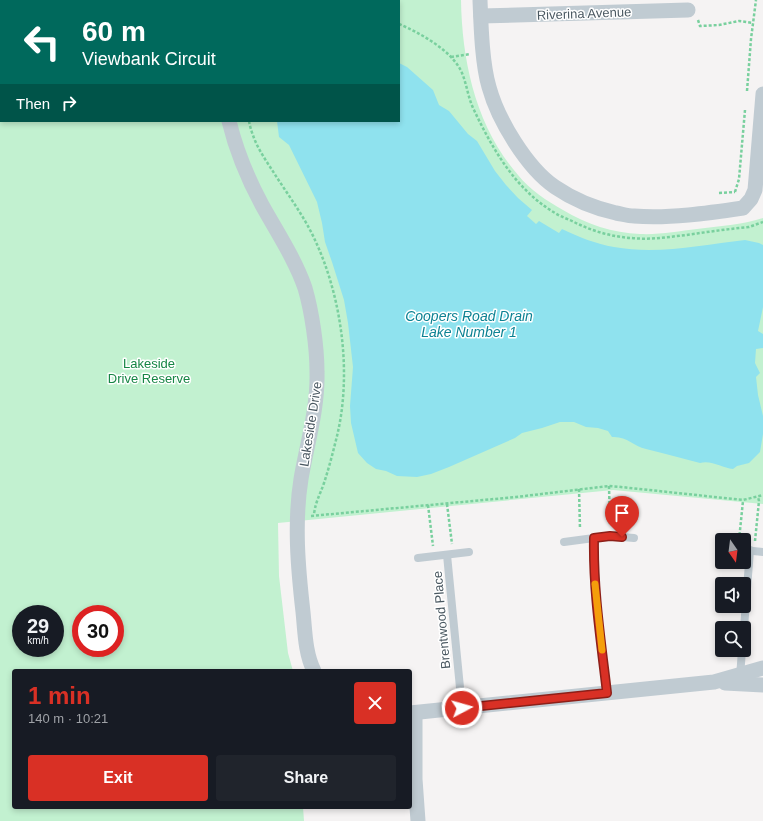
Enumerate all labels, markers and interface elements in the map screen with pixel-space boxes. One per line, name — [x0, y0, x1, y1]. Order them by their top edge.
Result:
street label: Riverina Avenue — [537, 4, 631, 23]
icon: left — [16, 16, 68, 68]
text: 60 m — [82, 16, 146, 47]
text: Viewbank Circuit — [82, 49, 216, 69]
icon: right — [58, 92, 80, 114]
text: Then — [16, 95, 50, 112]
water label: Coopers Road Drain Lake Number 1 — [405, 308, 533, 340]
park label: Lakeside Drive Reserve — [108, 356, 190, 386]
street label: Lakeside Drive — [296, 380, 325, 468]
pin — [605, 496, 639, 537]
icon: arrive — [611, 502, 633, 524]
north arrow — [715, 533, 751, 569]
map controls — [715, 533, 751, 657]
street label: Brentwood Place — [430, 570, 453, 670]
button: sound — [715, 577, 751, 613]
speed limit sign: 30 — [72, 605, 124, 657]
text: 29 — [27, 615, 49, 637]
button: search — [715, 621, 751, 657]
text: km/h — [27, 635, 49, 646]
text: 1 min — [28, 682, 91, 709]
button: close — [354, 682, 396, 724]
position arrow — [441, 687, 483, 729]
text: 140 m · 10:21 — [28, 711, 108, 726]
button: Exit — [28, 755, 208, 801]
button: Share — [216, 755, 396, 801]

